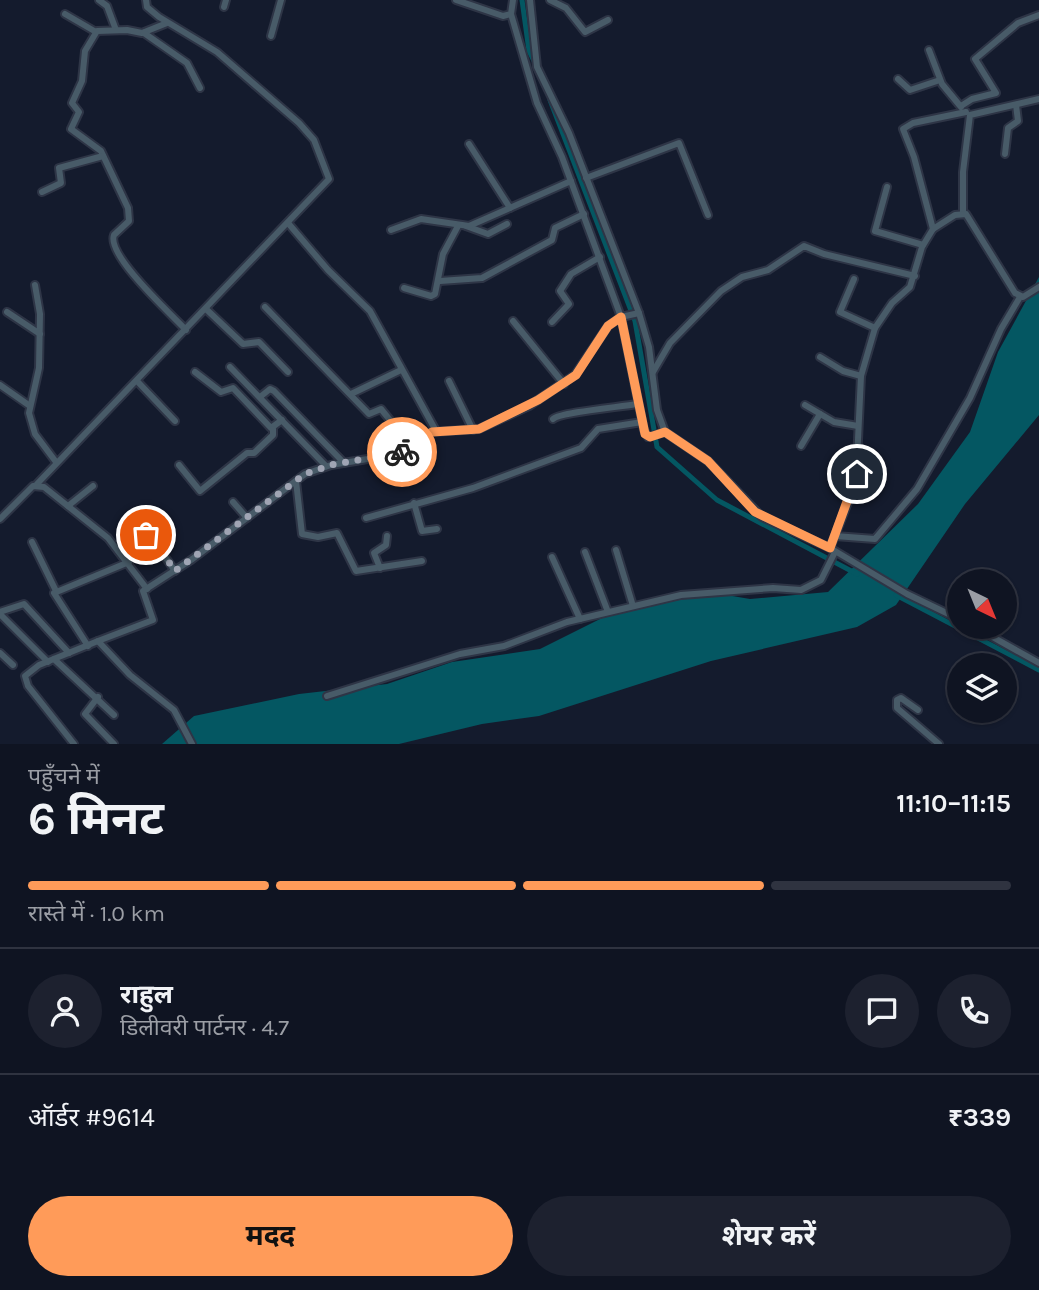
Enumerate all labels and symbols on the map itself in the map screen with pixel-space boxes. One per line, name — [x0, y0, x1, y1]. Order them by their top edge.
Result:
courier — [367, 417, 437, 487]
pin — [827, 444, 887, 504]
pin — [116, 505, 176, 565]
north arrow — [947, 569, 1017, 639]

